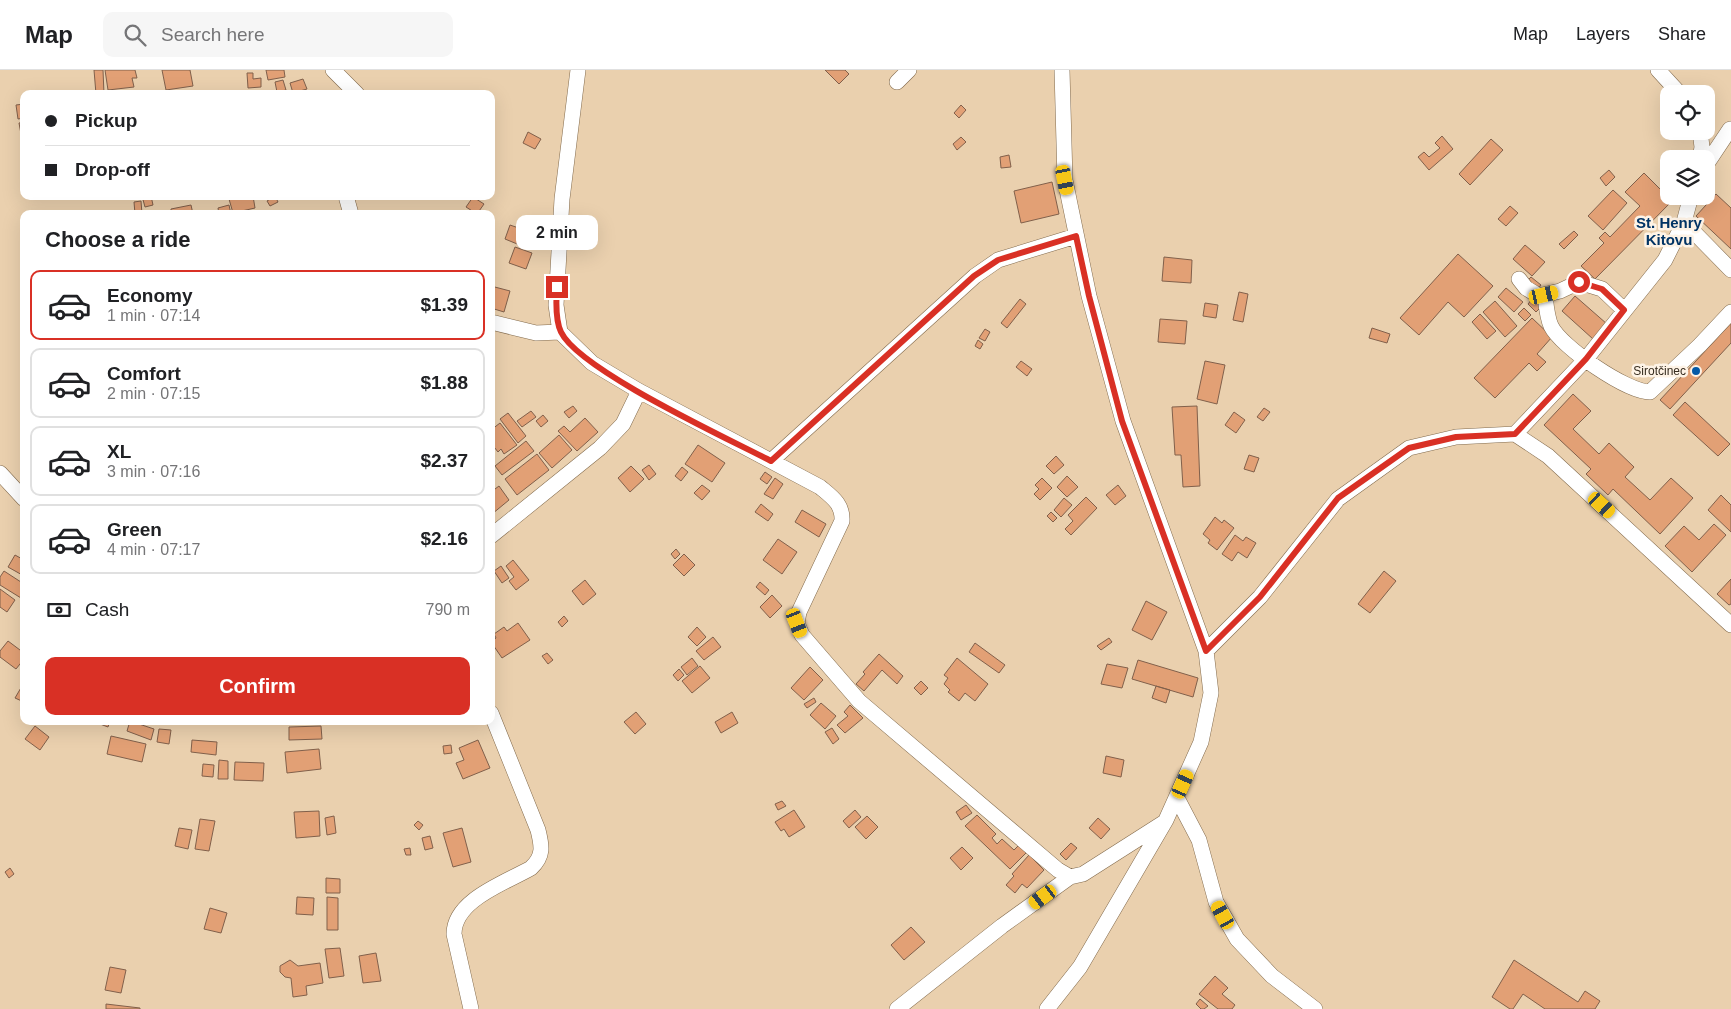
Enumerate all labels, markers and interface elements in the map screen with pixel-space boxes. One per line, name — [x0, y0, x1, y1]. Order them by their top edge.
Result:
search box — [103, 12, 453, 57]
text: Map — [25, 21, 73, 48]
icon: search — [121, 21, 149, 49]
text: Search here — [161, 24, 265, 45]
text: Map — [1513, 24, 1548, 44]
text: Layers — [1576, 24, 1630, 44]
text: Share — [1658, 24, 1706, 44]
map controls — [1660, 85, 1715, 205]
button: locate — [1660, 85, 1715, 140]
text: Pickup — [75, 110, 137, 131]
button: layers — [1660, 150, 1715, 205]
text: Drop-off — [75, 159, 150, 180]
car — [1054, 164, 1075, 196]
callout: 2 min — [516, 214, 598, 250]
district label: St. Henry Kitovu — [1636, 214, 1703, 248]
text: 2 min — [536, 224, 578, 241]
text: Choose a ride — [45, 227, 190, 252]
route start — [1568, 271, 1590, 293]
route end — [546, 276, 568, 298]
icon: car — [47, 283, 92, 328]
car — [1527, 284, 1560, 306]
text: Economy — [107, 285, 193, 306]
text: $1.39 — [420, 294, 468, 315]
text: 1 min · 07:14 — [107, 307, 200, 324]
icon: car — [47, 361, 92, 406]
text: Comfort — [107, 363, 181, 384]
place label: Sirotčinec — [1633, 364, 1686, 378]
marker: Sirotčinec — [1690, 365, 1702, 377]
text: $1.88 — [420, 372, 468, 393]
text: 2 min · 07:15 — [107, 385, 200, 402]
icon: car — [47, 439, 92, 484]
text: XL — [107, 441, 131, 462]
text: $2.37 — [420, 450, 468, 471]
text: 3 min · 07:16 — [107, 463, 200, 480]
car — [1585, 489, 1618, 521]
icon: car — [47, 517, 92, 562]
text: Green — [107, 519, 162, 540]
text: $2.16 — [420, 528, 468, 549]
text: 4 min · 07:17 — [107, 541, 200, 558]
icon: cash — [45, 596, 73, 624]
text: Cash — [85, 599, 129, 620]
text: 790 m — [426, 601, 470, 618]
car — [784, 606, 809, 640]
button: Confirm — [45, 657, 470, 715]
car — [1170, 767, 1195, 801]
car — [1026, 882, 1059, 912]
car — [1209, 898, 1236, 932]

